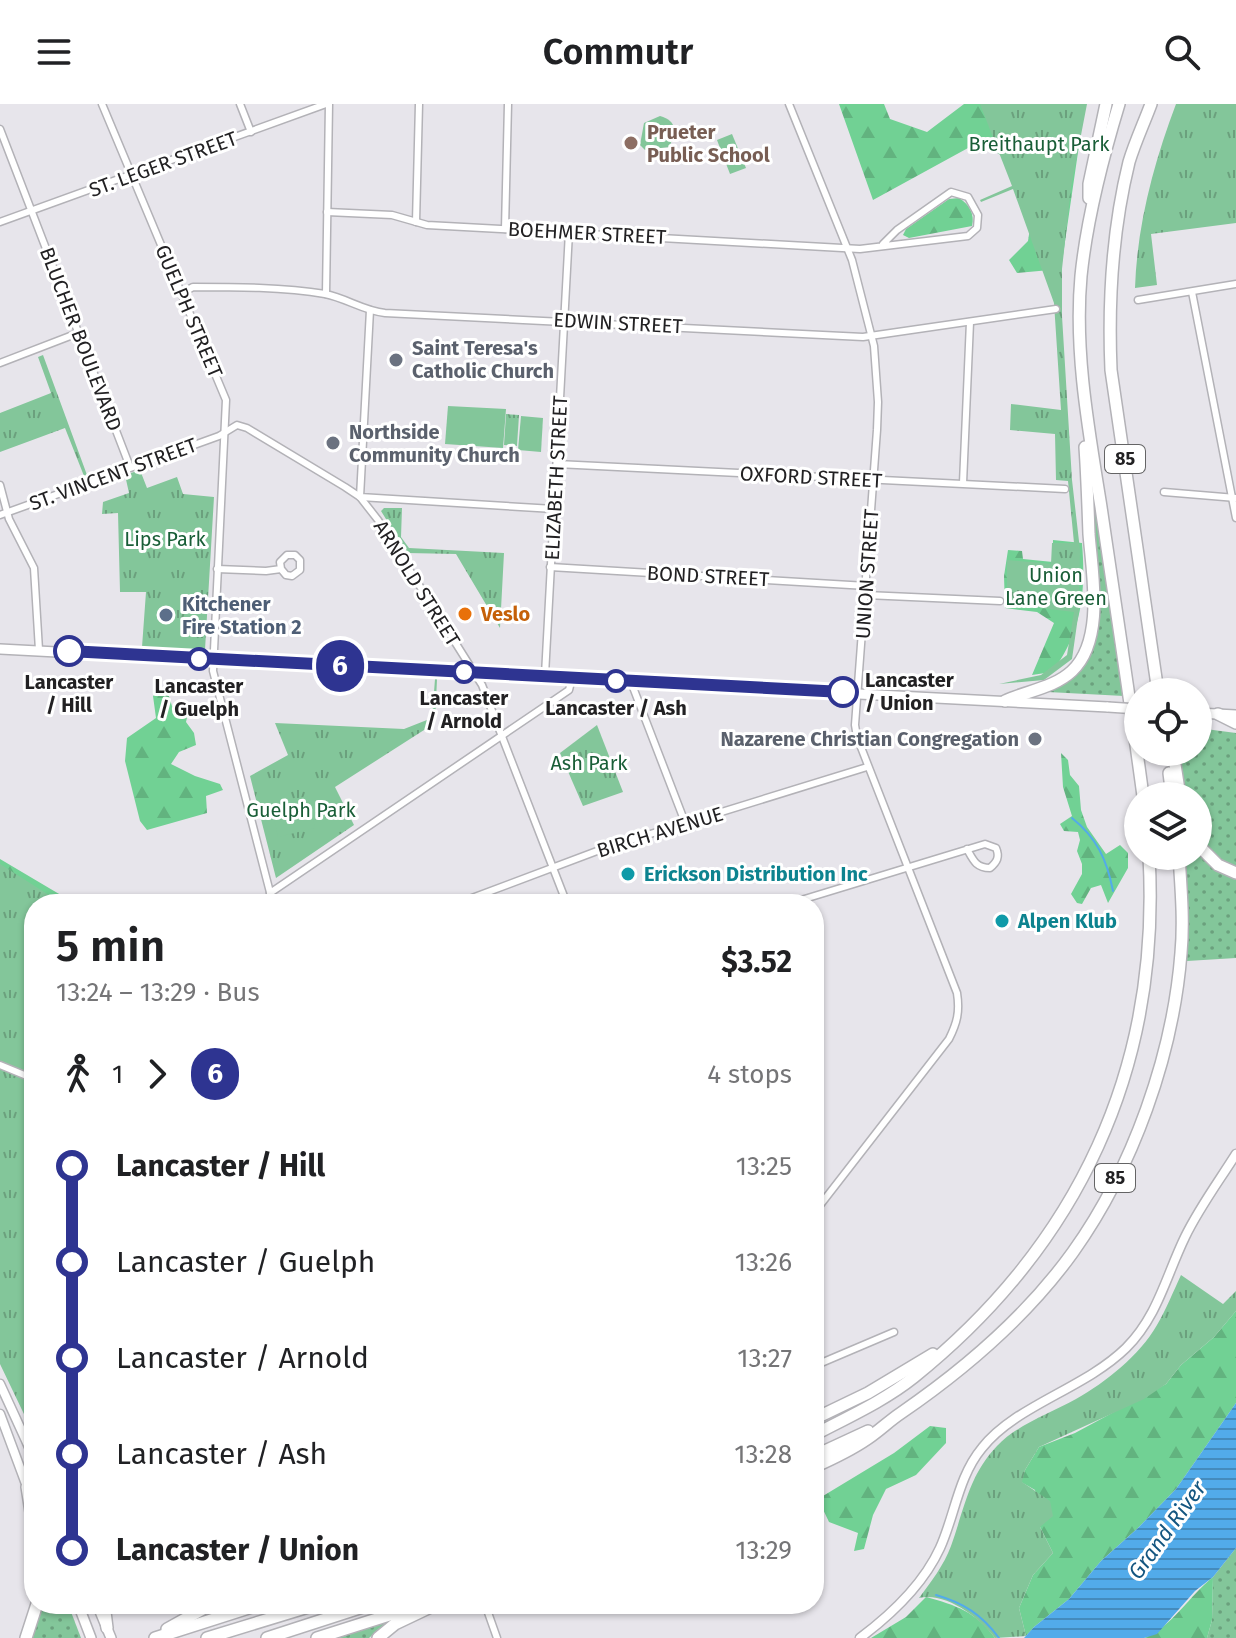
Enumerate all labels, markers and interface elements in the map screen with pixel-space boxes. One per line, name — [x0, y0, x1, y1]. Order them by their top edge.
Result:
icon: menu — [32, 30, 76, 74]
text: Commutr — [543, 30, 693, 74]
icon: search — [1160, 30, 1204, 74]
place label: Prueter Public School — [647, 120, 770, 167]
street label: ST. LEGER STREET — [86, 126, 241, 202]
park label: Breithaupt Park — [968, 132, 1110, 156]
marker: Prueter Public School — [622, 134, 640, 152]
street label: BOEHMER STREET — [507, 217, 667, 249]
street label: GUELPH STREET — [150, 241, 228, 382]
street label: BLUCHER BOULEVARD — [35, 244, 127, 434]
street label: EDWIN STREET — [553, 308, 684, 338]
place label: Saint Teresa's Catholic Church — [412, 336, 554, 383]
marker: Saint Teresa's Catholic Church — [387, 351, 405, 369]
street label: ELIZABETH STREET — [540, 394, 572, 561]
place label: Northside Community Church — [349, 420, 520, 467]
street label: ST. VINCENT STREET — [26, 432, 201, 515]
marker: Northside Community Church — [324, 434, 342, 452]
road number: 85 — [1105, 445, 1145, 473]
street label: OXFORD STREET — [739, 461, 883, 493]
street label: UNION STREET — [850, 508, 884, 640]
street label: ARNOLD STREET — [369, 516, 466, 651]
park label: Lips Park — [124, 527, 206, 551]
street label: BOND STREET — [646, 561, 770, 591]
park label: Union Lane Green — [1005, 563, 1107, 610]
place label: Kitchener Fire Station 2 — [182, 592, 302, 639]
place label: Veslo — [480, 602, 530, 626]
marker: Veslo — [456, 605, 474, 623]
marker: Kitchener Fire Station 2 — [157, 606, 175, 624]
marker: Lancaster / Hill — [54, 636, 84, 666]
line badge: 6 — [314, 640, 366, 692]
marker: Lancaster / Guelph — [188, 648, 210, 670]
text: 6 — [332, 649, 348, 682]
marker: Lancaster / Arnold — [453, 661, 475, 683]
place label: Lancaster / Union — [865, 668, 955, 715]
place label: Lancaster / Hill — [25, 670, 114, 717]
marker: Lancaster / Ash — [605, 670, 627, 692]
place label: Lancaster / Guelph — [155, 674, 244, 721]
marker: Lancaster / Union — [828, 677, 858, 707]
map controls — [1124, 678, 1212, 870]
button: locate — [1124, 678, 1212, 766]
place label: Lancaster / Arnold — [420, 686, 509, 733]
place label: Lancaster / Ash — [545, 696, 687, 720]
place label: Nazarene Christian Congregation — [721, 727, 1019, 751]
marker: Nazarene Christian Congregation — [1026, 730, 1044, 748]
park label: Ash Park — [550, 751, 628, 775]
button: layers — [1124, 782, 1212, 870]
park label: Guelph Park — [246, 798, 356, 822]
street label: BIRCH AVENUE — [594, 801, 726, 863]
place label: Erickson Distribution Inc — [644, 862, 868, 886]
marker: Erickson Distribution Inc — [619, 865, 637, 883]
place label: Alpen Klub — [1017, 909, 1117, 933]
marker: Alpen Klub — [993, 912, 1011, 930]
text: 5 min — [56, 920, 165, 973]
text: $3.52 — [721, 944, 792, 980]
text: 13:24 – 13:29 · Bus — [56, 977, 260, 1008]
icon: walk — [56, 1052, 100, 1096]
icon: forward — [135, 1052, 179, 1096]
text: 6 — [207, 1057, 223, 1090]
text: 1 — [112, 1059, 123, 1090]
text: 4 stops — [707, 1059, 792, 1090]
text: Lancaster / Hill — [116, 1148, 325, 1184]
text: 13:25 — [736, 1151, 792, 1182]
road number: 85 — [1095, 1164, 1135, 1192]
text: Lancaster / Guelph — [116, 1244, 375, 1280]
text: 13:26 — [735, 1247, 792, 1278]
text: Lancaster / Arnold — [116, 1340, 369, 1376]
text: 13:27 — [737, 1343, 792, 1374]
text: Lancaster / Ash — [116, 1436, 327, 1472]
text: 13:28 — [734, 1439, 792, 1470]
water label: Grand River — [1122, 1475, 1212, 1584]
text: Lancaster / Union — [116, 1532, 359, 1568]
text: 13:29 — [735, 1535, 792, 1566]

